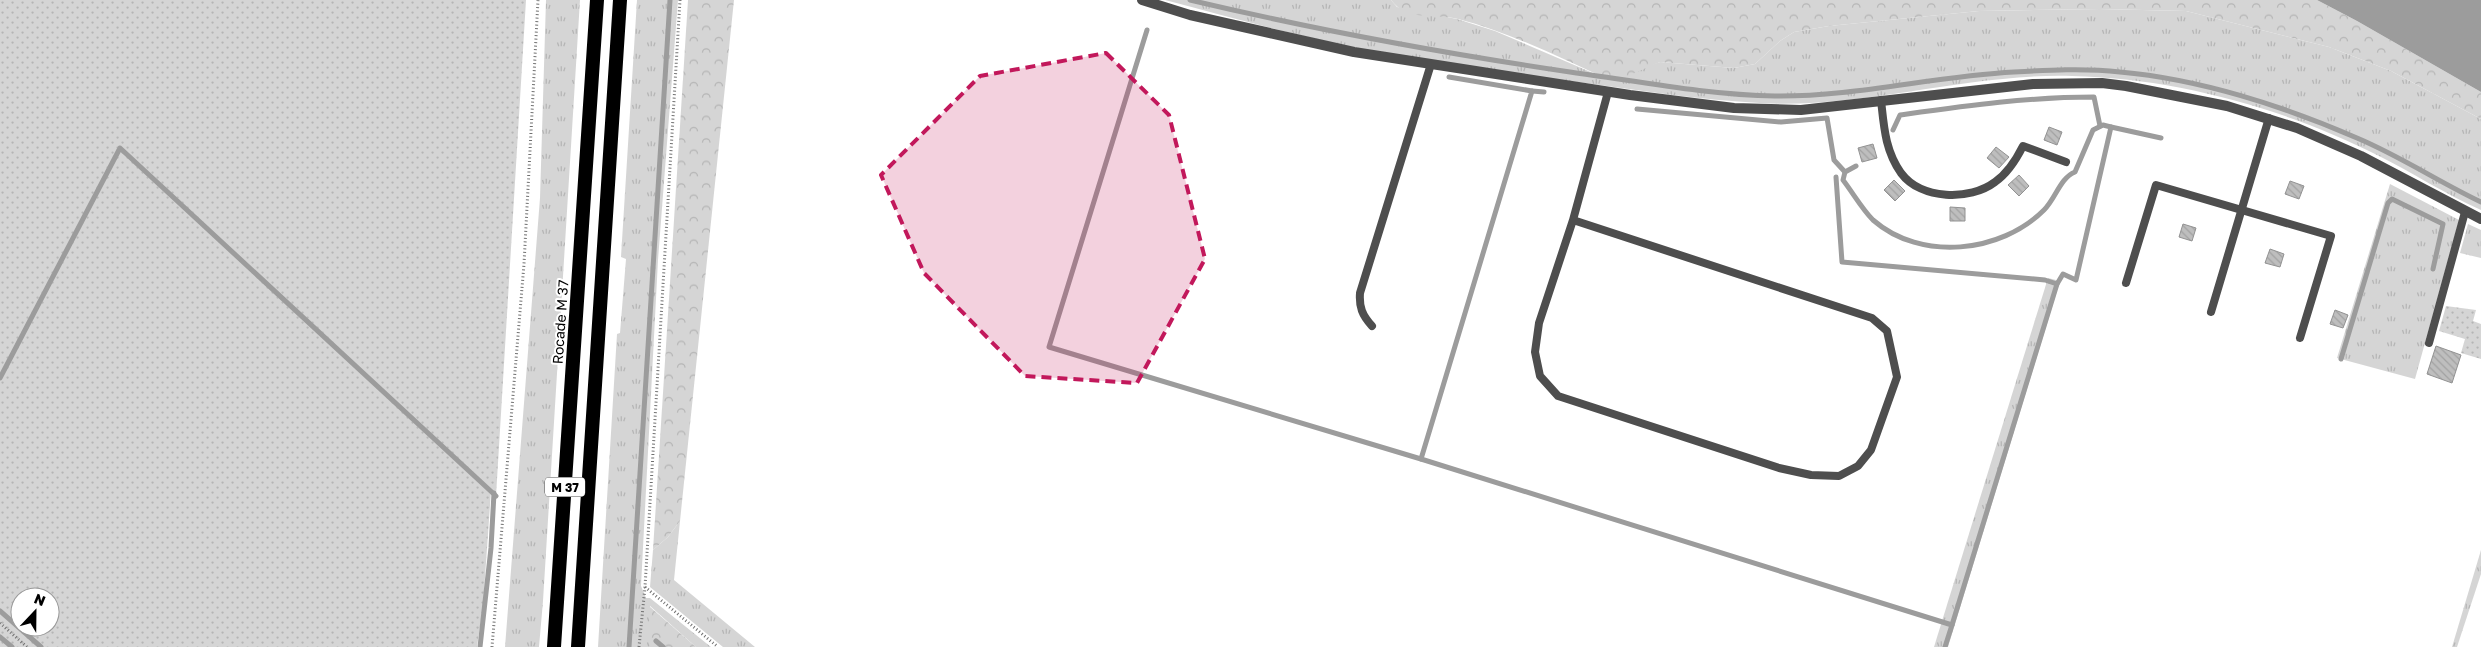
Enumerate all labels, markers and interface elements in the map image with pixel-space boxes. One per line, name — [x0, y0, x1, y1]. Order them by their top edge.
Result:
street label: Rocade M 37 — [549, 279, 571, 365]
road number: M 37 — [545, 478, 585, 497]
north arrow — [10, 587, 60, 637]
text: N — [32, 590, 48, 609]

